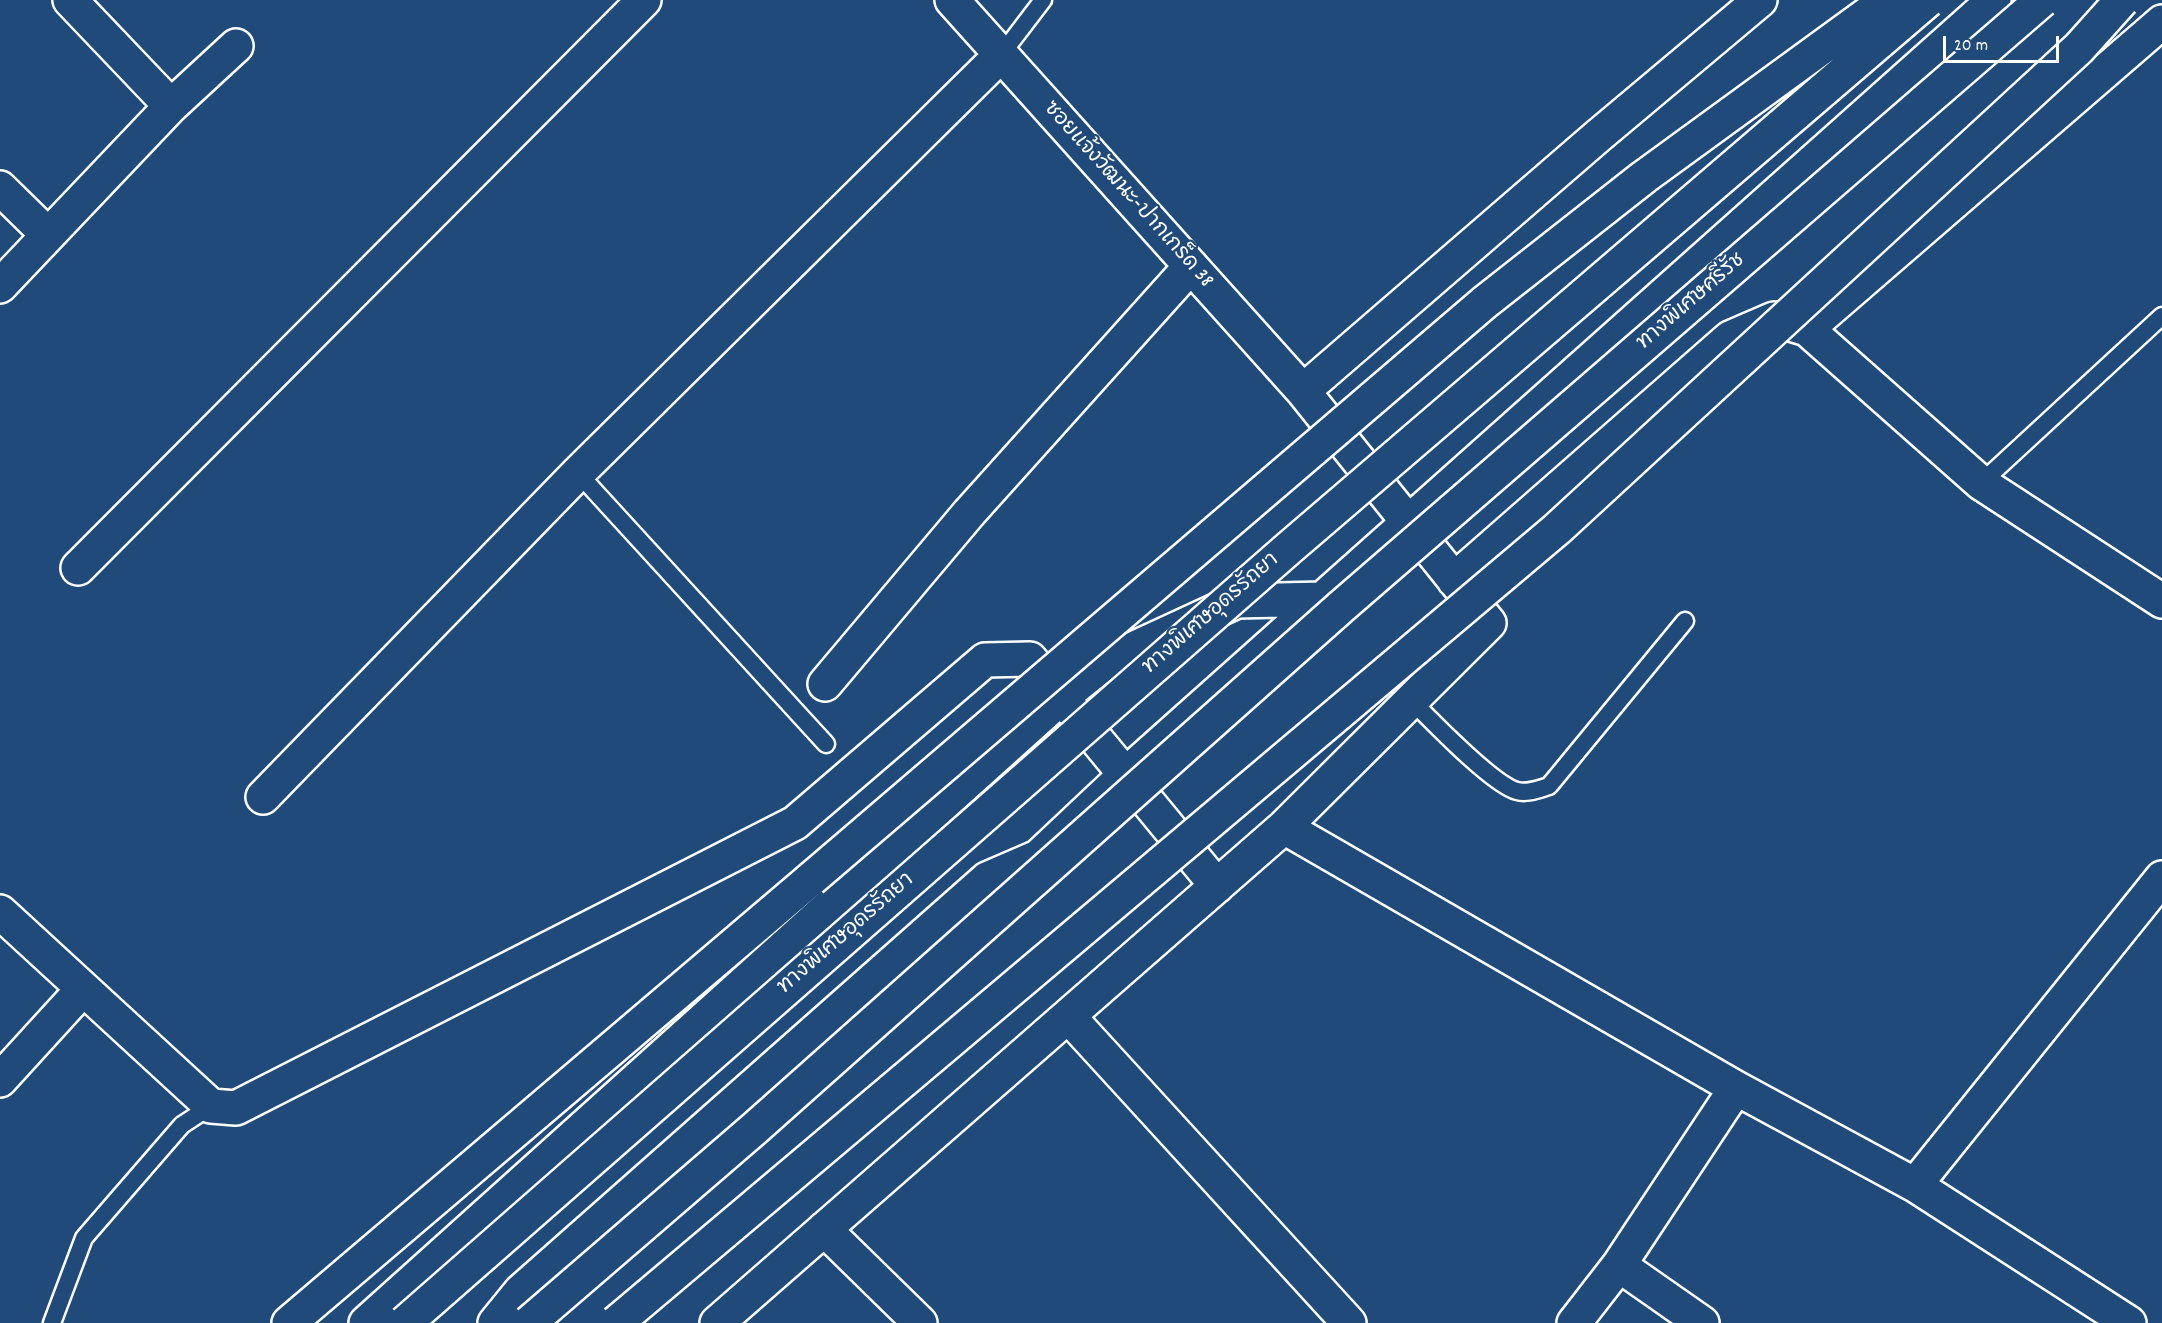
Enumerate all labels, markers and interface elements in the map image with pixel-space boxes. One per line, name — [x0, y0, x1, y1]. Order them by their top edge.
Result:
scale bar — [1946, 24, 2062, 62]
text: 20 m — [1954, 34, 1988, 59]
street label: ซอยแจ้งวัฒนะ-ปากเกร็ด 38 — [1037, 97, 1217, 295]
street label: ทางพิเศษศรีรัช — [1633, 249, 1751, 357]
street label: ทางพิเศษอุดรรัถยา — [1139, 549, 1285, 681]
street label: ทางพิเศษอุดรรัถยา — [774, 869, 920, 1001]

